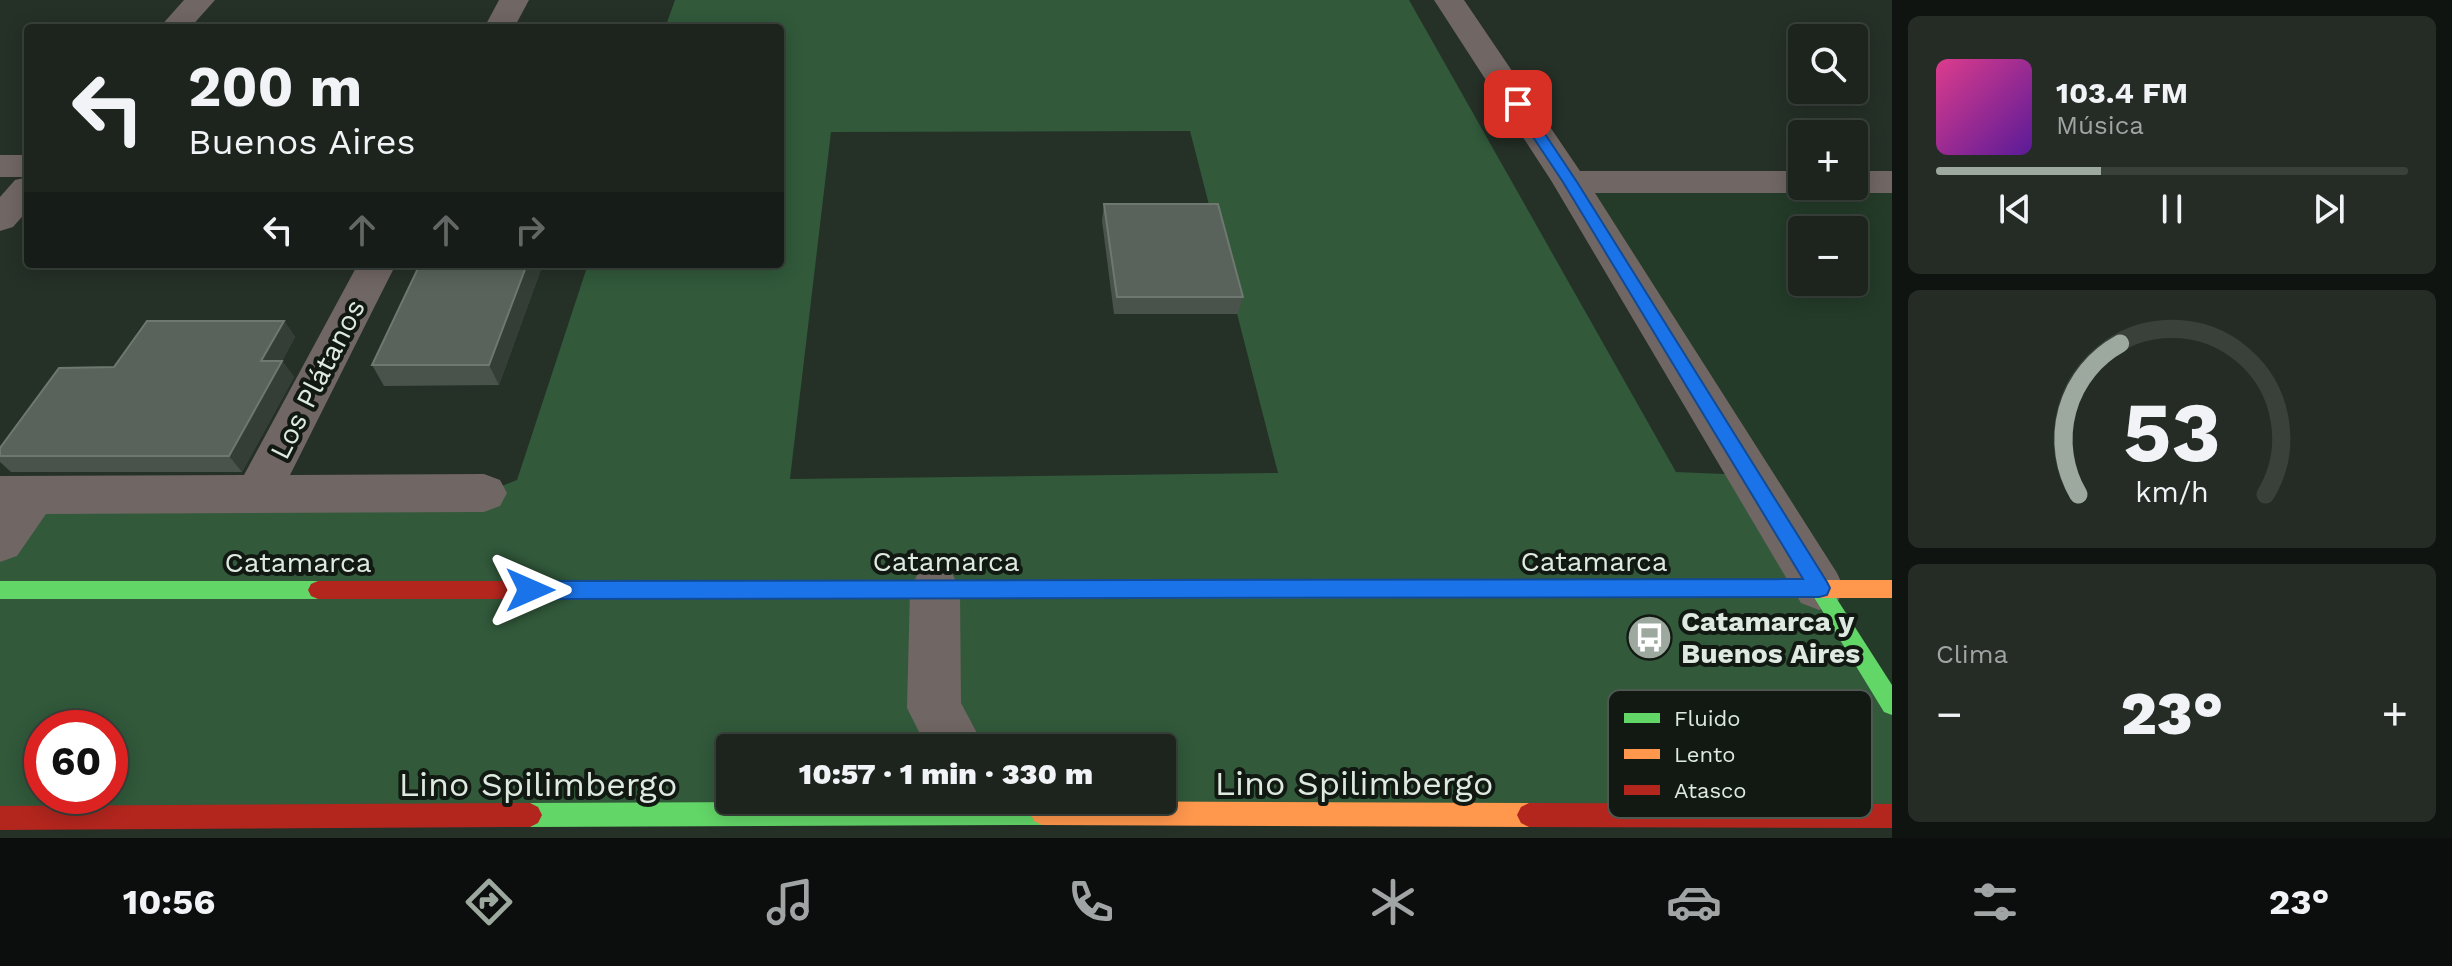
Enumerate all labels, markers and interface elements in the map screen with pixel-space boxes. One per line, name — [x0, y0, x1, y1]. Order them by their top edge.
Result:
map controls — [1788, 24, 1868, 296]
button: search — [1788, 24, 1868, 104]
text: 200 m — [188, 54, 362, 120]
icon: left — [56, 56, 160, 160]
pin — [1484, 70, 1552, 138]
text: 103.4 FM — [2056, 75, 2188, 110]
icon: arrive — [1496, 82, 1540, 126]
text: Música — [2056, 110, 2144, 140]
button: + — [1788, 120, 1868, 200]
text: Buenos Aires — [188, 121, 415, 163]
icon: previous — [1993, 187, 2037, 231]
icon: pause — [2150, 187, 2194, 231]
icon: next — [2307, 187, 2351, 231]
icon: left — [256, 208, 300, 252]
icon: ahead — [340, 208, 384, 252]
icon: ahead — [424, 208, 468, 252]
icon: right — [508, 208, 552, 252]
button: − — [1788, 216, 1868, 296]
street label: Los Plátanos — [263, 294, 372, 465]
text: 53 — [2123, 384, 2221, 481]
text: km/h — [2135, 475, 2209, 509]
street label: Catamarca — [872, 545, 1020, 578]
street label: Catamarca — [1520, 545, 1668, 578]
street label: Catamarca — [224, 546, 372, 579]
position arrow — [488, 548, 572, 632]
place label: Catamarca y Buenos Aires — [1681, 605, 1860, 670]
bus stop icon: Catamarca y Buenos Aires — [1626, 613, 1674, 661]
text: Clima — [1936, 639, 2008, 669]
text: 23° — [2121, 678, 2223, 749]
text: − — [1936, 688, 1963, 740]
text: + — [2381, 688, 2408, 740]
legend — [1608, 690, 1872, 818]
text: Fluido — [1674, 706, 1741, 731]
speed limit sign: 60 — [24, 710, 128, 814]
text: Lento — [1674, 742, 1735, 767]
text: 10:57 · 1 min · 330 m — [799, 756, 1093, 791]
street label: Lino Spilimbergo — [1215, 763, 1493, 803]
street label: Lino Spilimbergo — [399, 764, 677, 804]
text: Atasco — [1674, 778, 1747, 803]
icon: directions — [461, 874, 517, 930]
icon: music — [762, 874, 818, 930]
icon: phone — [1063, 874, 1119, 930]
icon: climate — [1365, 874, 1421, 930]
icon: car — [1666, 874, 1722, 930]
icon: filters — [1967, 874, 2023, 930]
text: 10:56 — [123, 881, 215, 923]
text: 23° — [2269, 881, 2329, 923]

